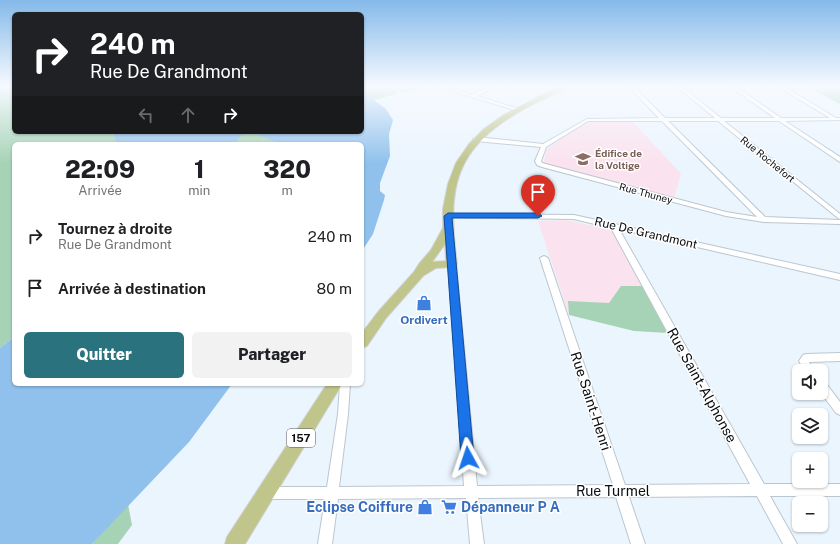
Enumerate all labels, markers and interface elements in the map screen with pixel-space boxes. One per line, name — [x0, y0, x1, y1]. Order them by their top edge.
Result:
text: 240 m — [90, 27, 176, 60]
icon: right — [24, 28, 76, 80]
text: Rue De Grandmont — [90, 61, 248, 82]
icon: left — [135, 104, 157, 126]
icon: ahead — [177, 104, 199, 126]
icon: right — [219, 104, 241, 126]
street label: Rue Rochefort — [738, 133, 798, 185]
place label: Édifice de la Voltige — [595, 147, 642, 171]
school or university icon: Édifice de la Voltige — [574, 150, 592, 168]
text: 22:09 — [65, 155, 135, 183]
text: 1 — [194, 155, 204, 183]
text: 320 — [263, 155, 311, 183]
pin — [521, 175, 555, 216]
street label: Rue Thuney — [618, 180, 675, 206]
icon: arrive — [527, 181, 549, 203]
text: Arrivée — [78, 183, 122, 198]
text: min — [188, 183, 210, 198]
text: m — [281, 183, 293, 198]
street label: Rue De Grandmont — [593, 214, 699, 252]
text: Tournez à droite — [58, 220, 172, 237]
icon: right — [24, 225, 46, 247]
text: 240 m — [308, 228, 352, 245]
text: Rue De Grandmont — [58, 237, 172, 252]
icon: arrive — [24, 277, 46, 299]
text: Arrivée à destination — [58, 280, 206, 297]
text: 80 m — [317, 280, 352, 297]
shop icon: Ordivert — [415, 294, 433, 312]
place label: Ordivert — [400, 313, 448, 327]
street label: Rue Saint-Alphonse — [664, 325, 740, 445]
button: Quitter — [24, 332, 184, 378]
button: Partager — [192, 332, 352, 378]
street label: Rue Saint-Henri — [567, 350, 615, 452]
map controls — [792, 364, 828, 532]
button: sound — [792, 364, 828, 400]
button: layers — [792, 408, 828, 444]
road number: 157 — [287, 429, 315, 447]
position arrow — [447, 437, 489, 479]
button: + — [792, 452, 828, 488]
street label: Rue Turmel — [576, 483, 650, 499]
button: − — [792, 496, 828, 532]
shop icon: Eclipse Coiffure — [416, 498, 434, 516]
supermarket icon: Dépanneur P A — [440, 498, 458, 516]
place label: Eclipse Coiffure — [306, 499, 413, 515]
place label: Dépanneur P A — [461, 499, 560, 515]

